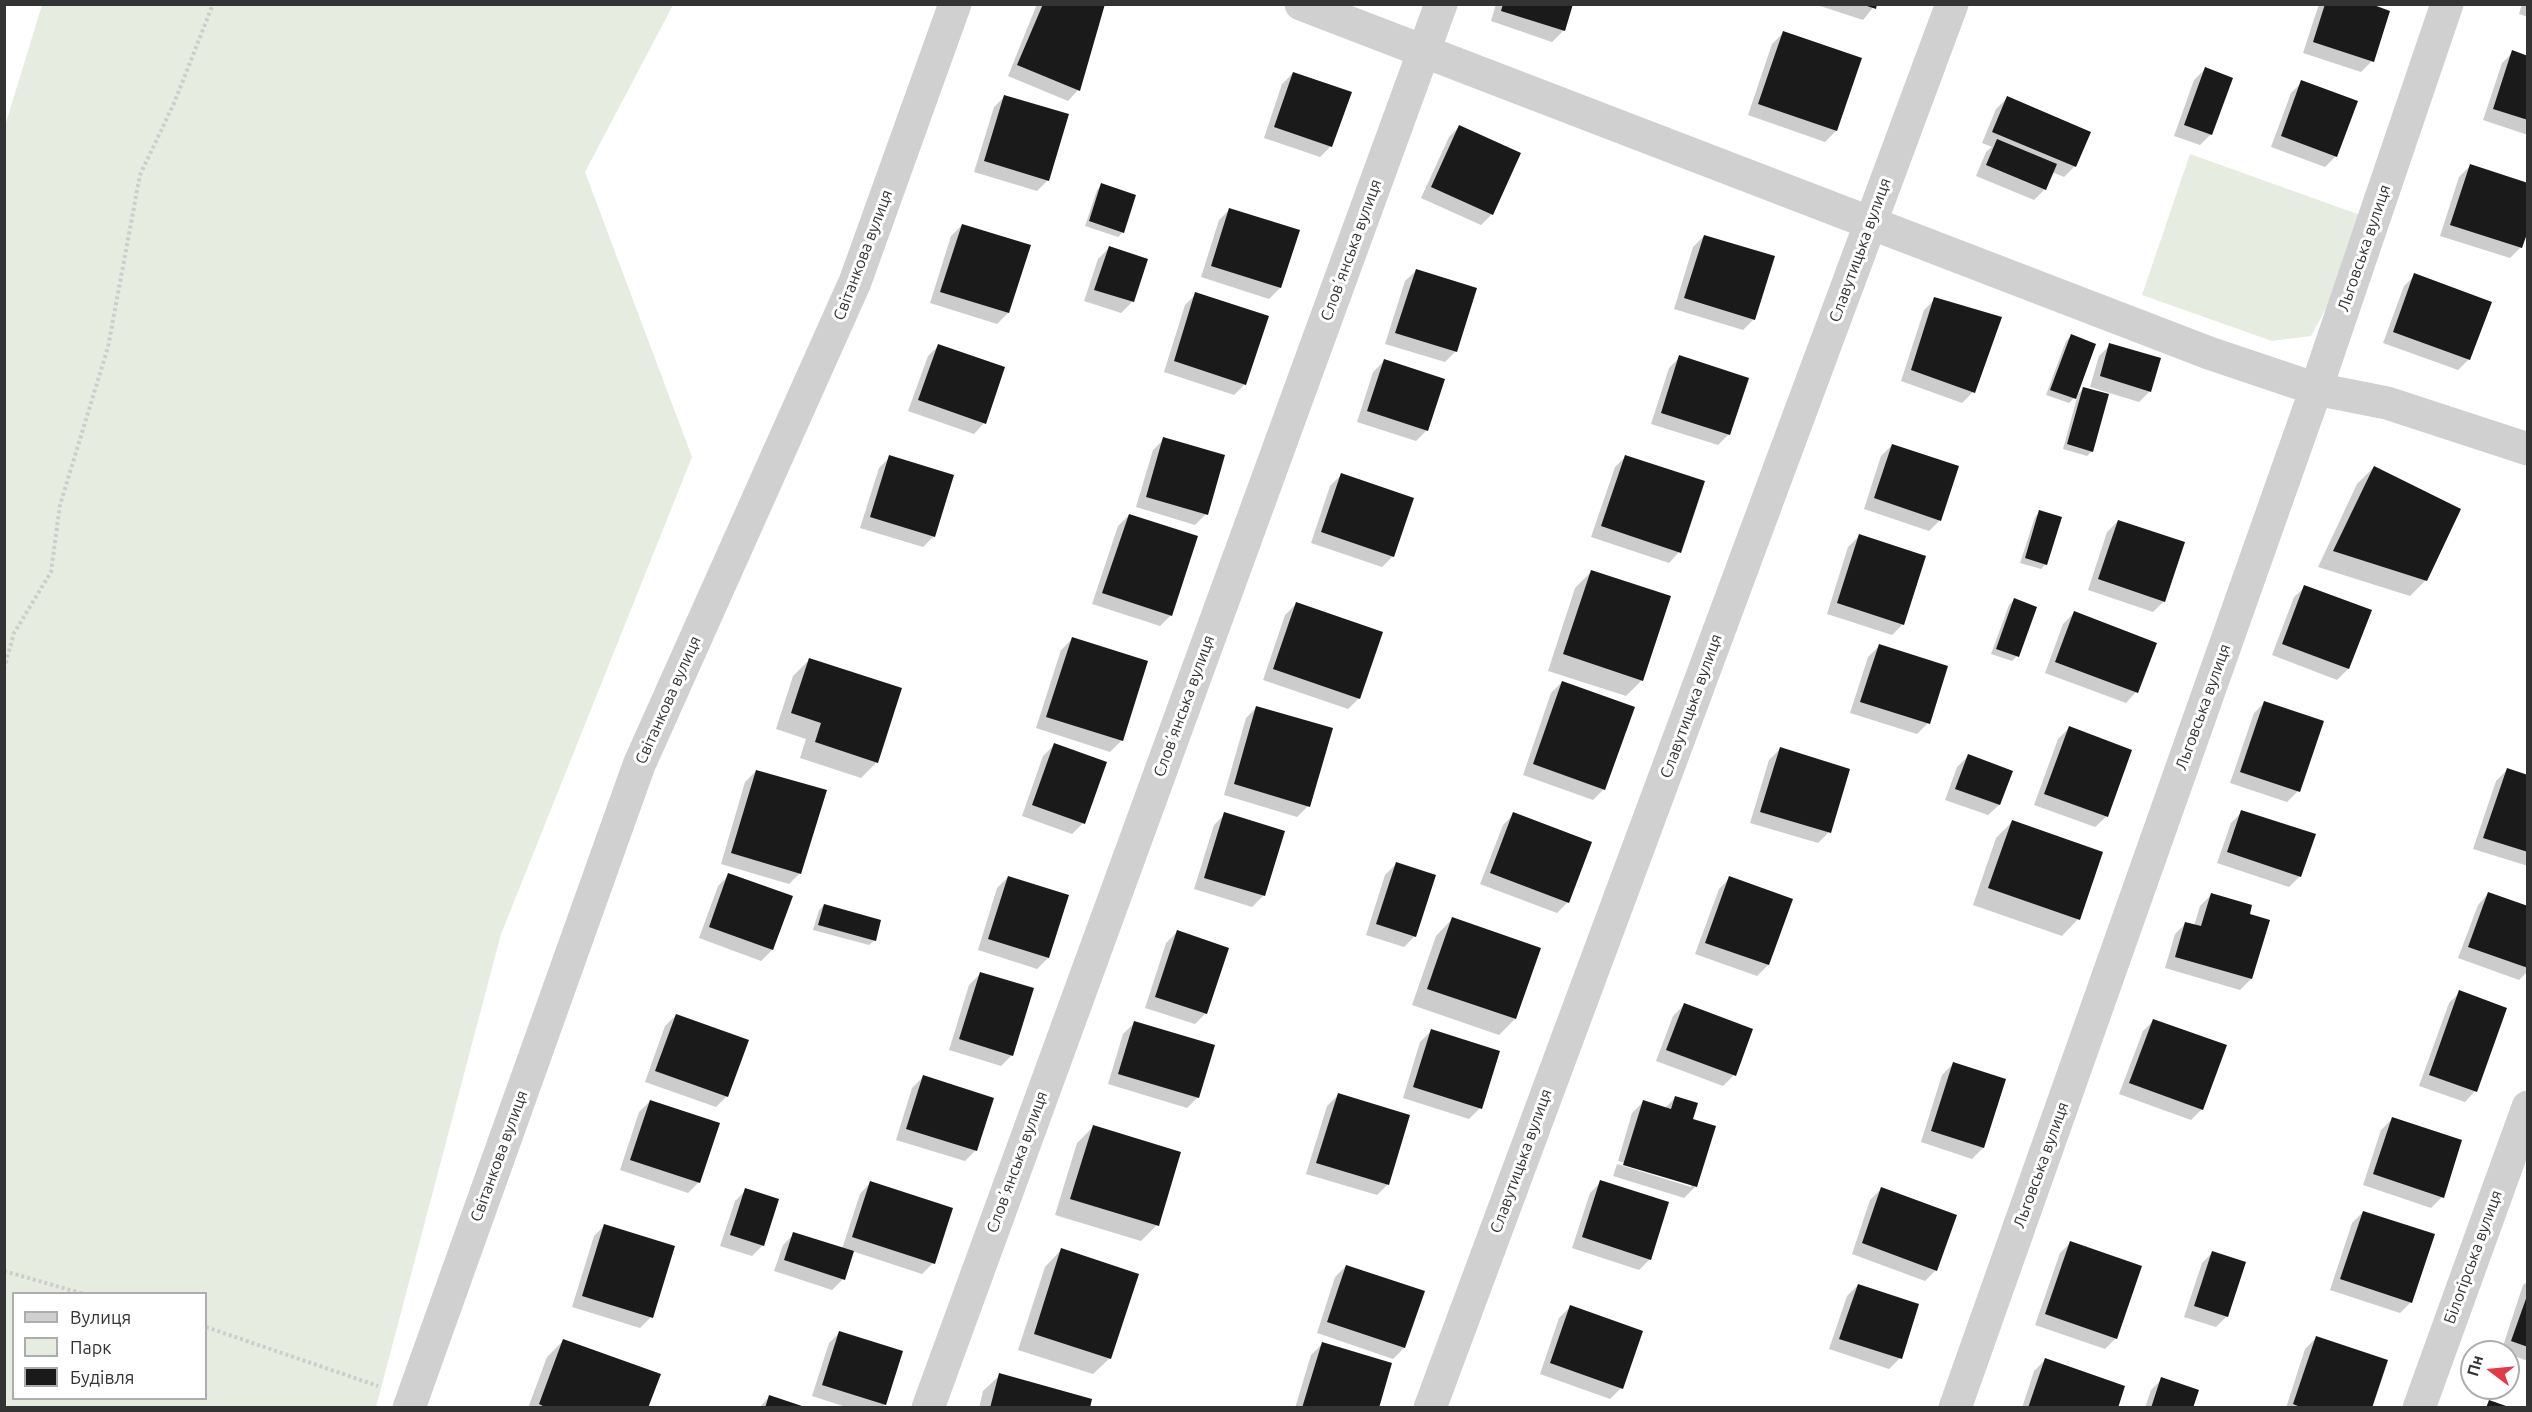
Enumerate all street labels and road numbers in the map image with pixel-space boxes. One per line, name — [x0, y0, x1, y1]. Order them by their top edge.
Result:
street label: Славутицька вулиця — [1825, 175, 1895, 325]
street label: Словʼянська вулиця — [1316, 176, 1386, 324]
street label: Льговська вулиця — [2333, 182, 2395, 314]
street label: Світанкова вулиця — [829, 187, 897, 323]
street label: Славутицька вулиця — [1656, 631, 1726, 781]
street label: Словʼянська вулиця — [1149, 632, 1219, 780]
street label: Світанкова вулиця — [631, 633, 705, 767]
street label: Льговська вулиця — [2171, 641, 2235, 773]
street label: Славутицька вулиця — [1486, 1086, 1556, 1236]
street label: Світанкова вулиця — [466, 1088, 532, 1224]
street label: Словʼянська вулиця — [982, 1088, 1052, 1236]
street label: Льговська вулиця — [2009, 1099, 2073, 1231]
street label: Білогірська вулиця — [2440, 1187, 2506, 1327]

